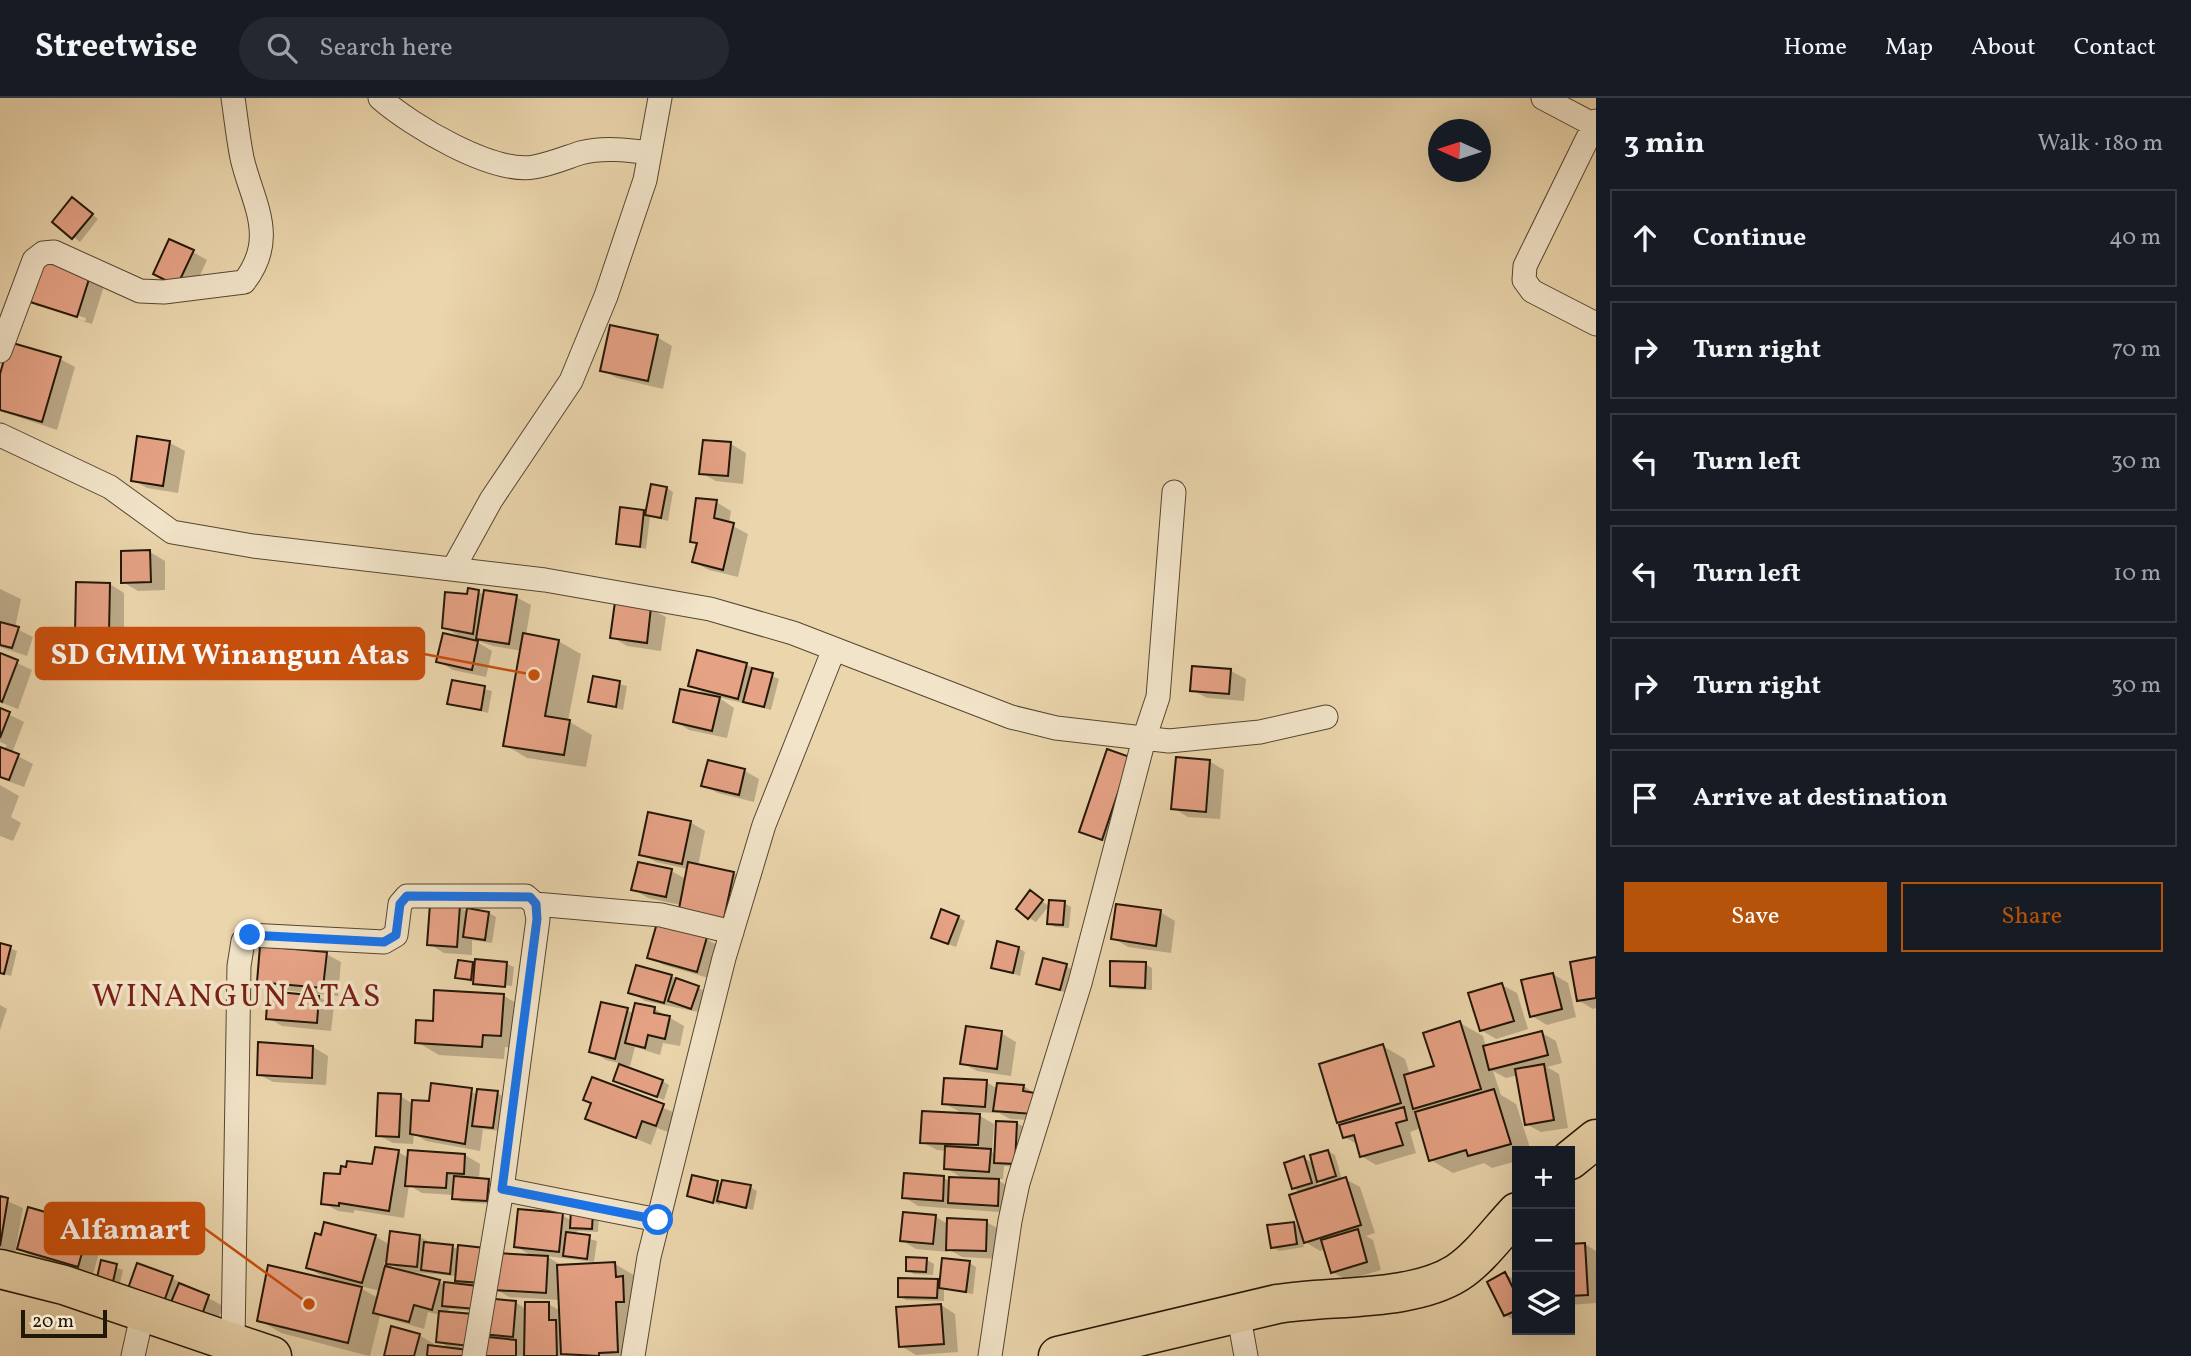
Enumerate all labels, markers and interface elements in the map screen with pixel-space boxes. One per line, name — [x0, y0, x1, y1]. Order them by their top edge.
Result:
search box — [239, 17, 729, 80]
text: Streetwise — [35, 25, 197, 71]
icon: search — [263, 29, 301, 67]
text: Search here — [319, 30, 453, 66]
text: Home — [1783, 31, 1847, 65]
text: Map — [1885, 31, 1933, 65]
text: About — [1971, 31, 2036, 65]
text: Contact — [2074, 31, 2156, 65]
north arrow — [1428, 119, 1491, 182]
text: 3 min — [1624, 123, 1705, 165]
text: Walk · 180 m — [2038, 128, 2163, 160]
icon: ahead — [1626, 219, 1664, 257]
text: Continue — [1693, 220, 1806, 256]
text: 40 m — [2109, 222, 2161, 254]
icon: right — [1626, 331, 1664, 369]
text: Turn right — [1693, 332, 1821, 368]
text: 70 m — [2112, 334, 2161, 366]
icon: left — [1626, 443, 1664, 481]
text: Turn left — [1693, 444, 1801, 480]
text: 30 m — [2111, 446, 2161, 478]
icon: left — [1626, 555, 1664, 593]
text: Turn left — [1693, 556, 1801, 592]
text: 10 m — [2113, 558, 2161, 590]
callout: SD GMIM Winangun Atas — [36, 628, 424, 679]
text: SD GMIM Winangun Atas — [50, 635, 410, 677]
icon: right — [1626, 667, 1664, 705]
text: Turn right — [1693, 668, 1821, 704]
text: 30 m — [2111, 670, 2161, 702]
icon: arrive — [1626, 779, 1664, 817]
text: Arrive at destination — [1693, 780, 1948, 816]
button: Save — [1624, 882, 1887, 952]
button: Share — [1901, 882, 2163, 952]
route end — [234, 919, 265, 950]
district label: WINANGUN ATAS — [92, 976, 382, 1020]
map controls — [1512, 1146, 1575, 1335]
button: + — [1512, 1146, 1575, 1209]
callout: Alfamart — [45, 1203, 204, 1254]
route start — [642, 1204, 673, 1235]
button: − — [1512, 1209, 1575, 1272]
text: Alfamart — [60, 1210, 190, 1252]
button: layers — [1512, 1272, 1575, 1335]
scale bar — [21, 1307, 107, 1339]
text: 20 m — [32, 1309, 74, 1335]

